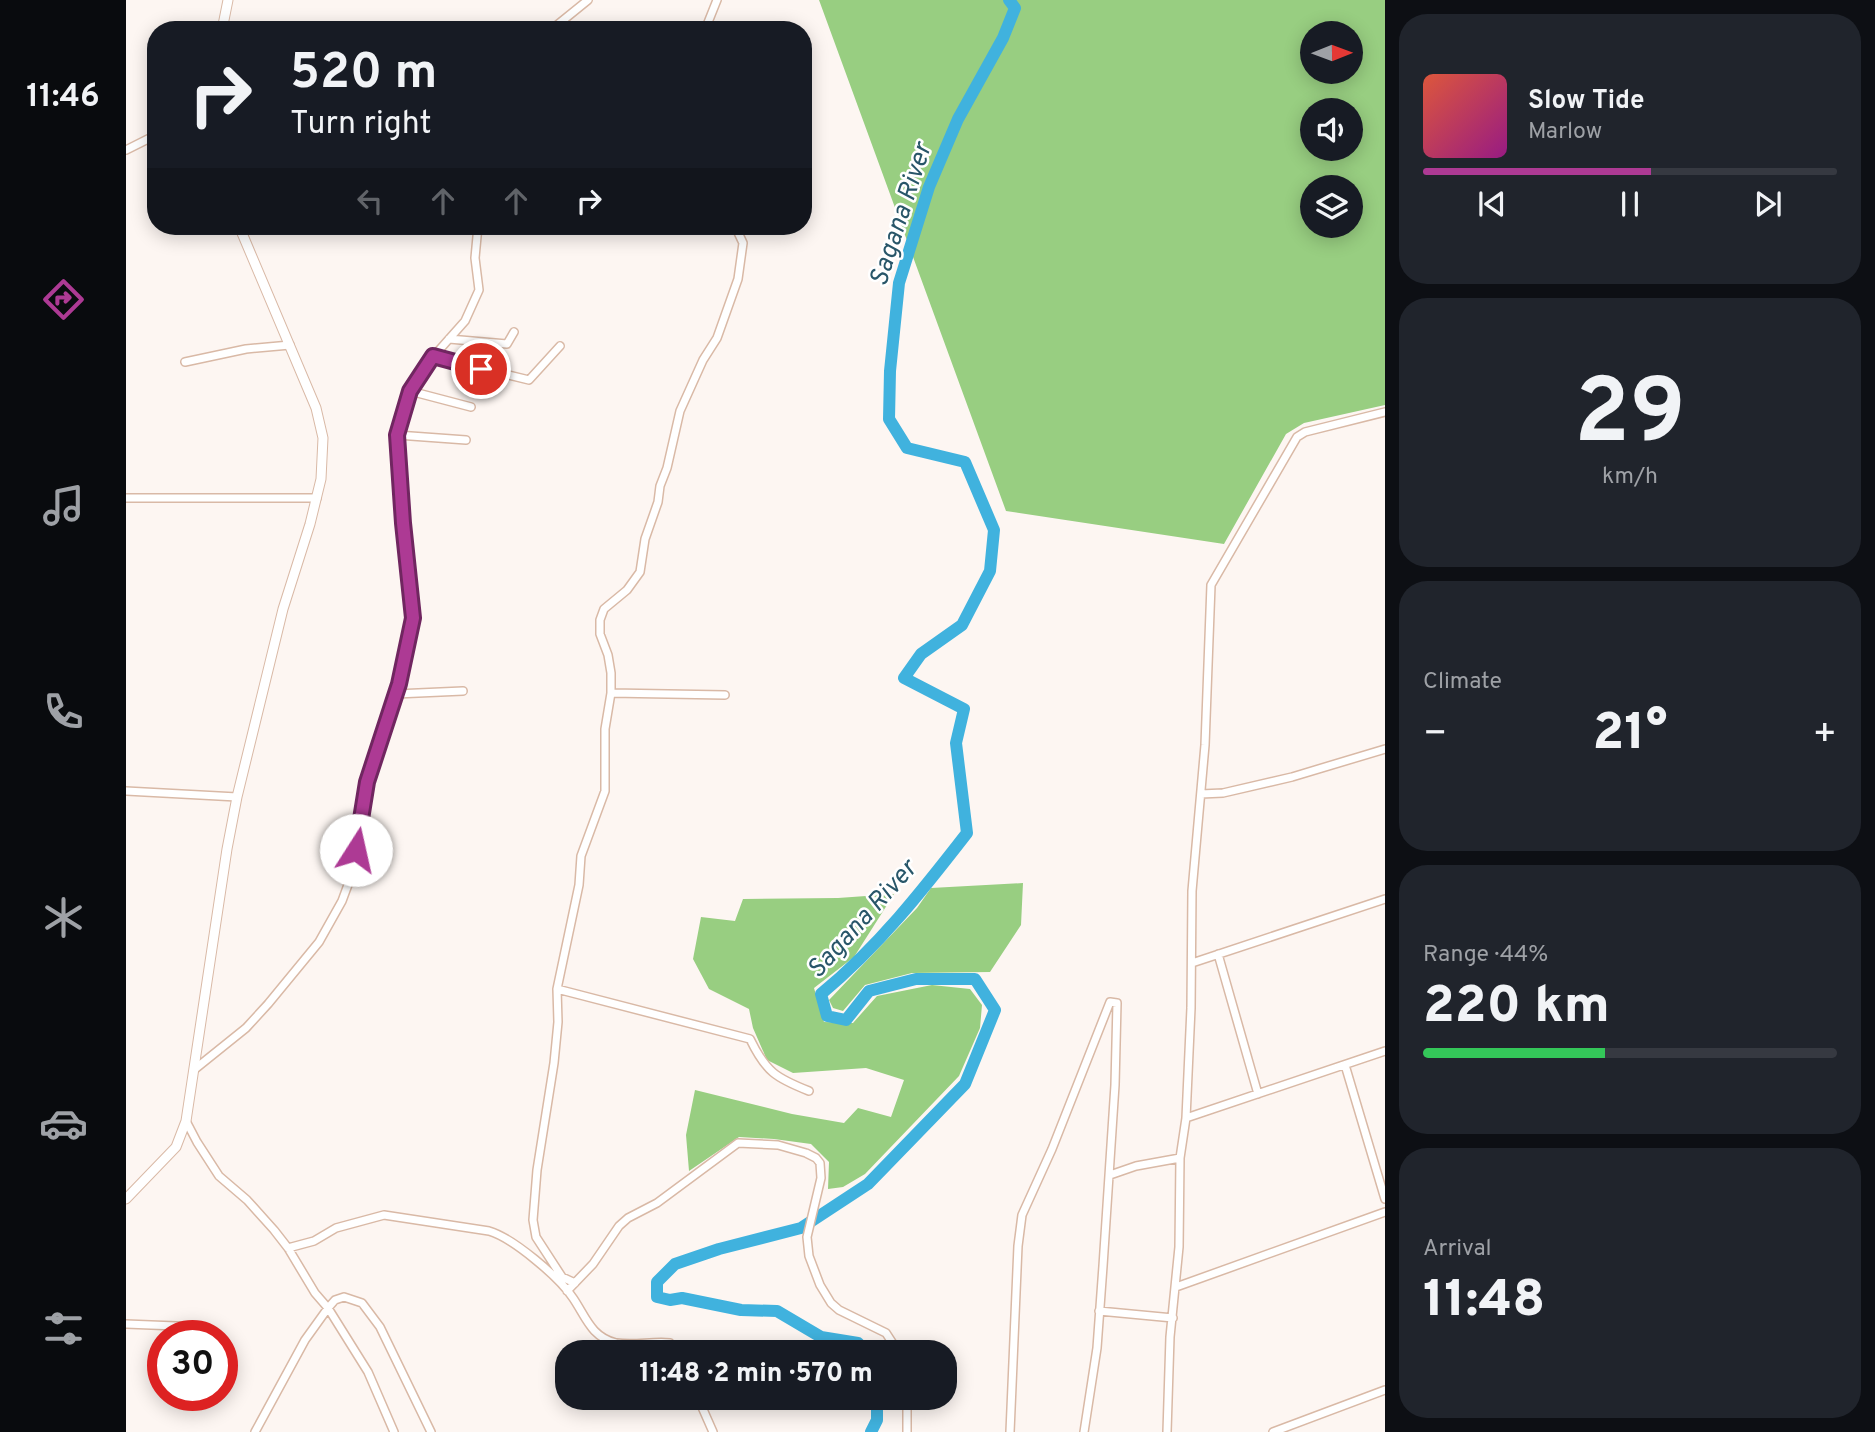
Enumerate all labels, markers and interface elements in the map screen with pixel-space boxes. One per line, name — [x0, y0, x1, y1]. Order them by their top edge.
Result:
north arrow — [1300, 21, 1363, 84]
map controls — [1300, 21, 1363, 238]
text: 520 m — [290, 44, 437, 106]
icon: right — [175, 49, 266, 140]
text: 11:46 — [26, 78, 100, 118]
text: Slow Tide — [1528, 85, 1645, 118]
button: sound — [1300, 98, 1363, 161]
text: Turn right — [290, 105, 432, 145]
text: Marlow — [1528, 118, 1602, 147]
water label: Sagana River — [863, 137, 941, 291]
button: layers — [1300, 175, 1363, 238]
icon: left — [351, 182, 389, 220]
icon: ahead — [424, 182, 462, 220]
icon: ahead — [497, 182, 535, 220]
icon: right — [570, 182, 608, 220]
icon: previous — [1473, 185, 1511, 223]
icon: pause — [1611, 185, 1649, 223]
icon: next — [1749, 185, 1787, 223]
icon: directions — [39, 275, 88, 324]
pin — [451, 339, 511, 399]
icon: arrive — [462, 350, 500, 388]
text: 29 — [1574, 360, 1686, 475]
text: km/h — [1602, 463, 1658, 492]
icon: music — [39, 481, 88, 530]
text: Climate — [1423, 668, 1502, 697]
icon: phone — [39, 687, 88, 736]
text: 21° — [1593, 702, 1667, 768]
text: − — [1423, 711, 1448, 760]
text: + — [1812, 711, 1837, 760]
position arrow — [319, 813, 393, 887]
water label: Sagana River — [801, 852, 926, 986]
icon: climate — [39, 893, 88, 942]
text: Range · 44% — [1423, 941, 1548, 970]
text: 220 km — [1423, 975, 1610, 1041]
icon: car — [39, 1099, 88, 1148]
text: Arrival — [1423, 1235, 1492, 1264]
text: 11:48 — [1423, 1269, 1545, 1335]
icon: filters — [39, 1304, 88, 1353]
speed limit sign: 30 — [147, 1320, 238, 1411]
text: 11:48 · 2 min · 570 m — [639, 1358, 873, 1391]

